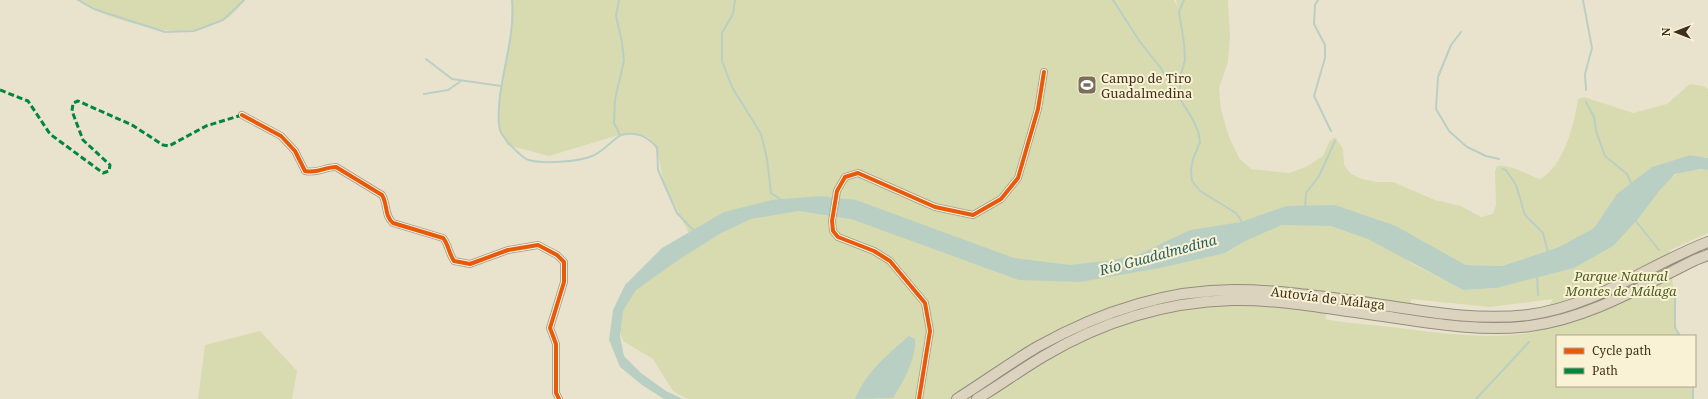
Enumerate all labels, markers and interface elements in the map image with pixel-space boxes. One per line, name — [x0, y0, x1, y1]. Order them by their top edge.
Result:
north arrow — [1656, 12, 1696, 52]
text: N — [1658, 27, 1673, 36]
place label: Campo de Tiro Guadalmedina — [1101, 69, 1192, 102]
sports icon: Campo de Tiro Guadalmedina — [1076, 74, 1098, 96]
water label: Río Guadalmedina — [1096, 230, 1219, 280]
park label: Parque Natural Montes de Málaga — [1564, 267, 1677, 300]
street label: Autovía de Málaga — [1270, 282, 1386, 314]
legend — [1556, 335, 1696, 387]
text: Cycle path — [1592, 342, 1652, 359]
text: Path — [1592, 362, 1618, 379]

